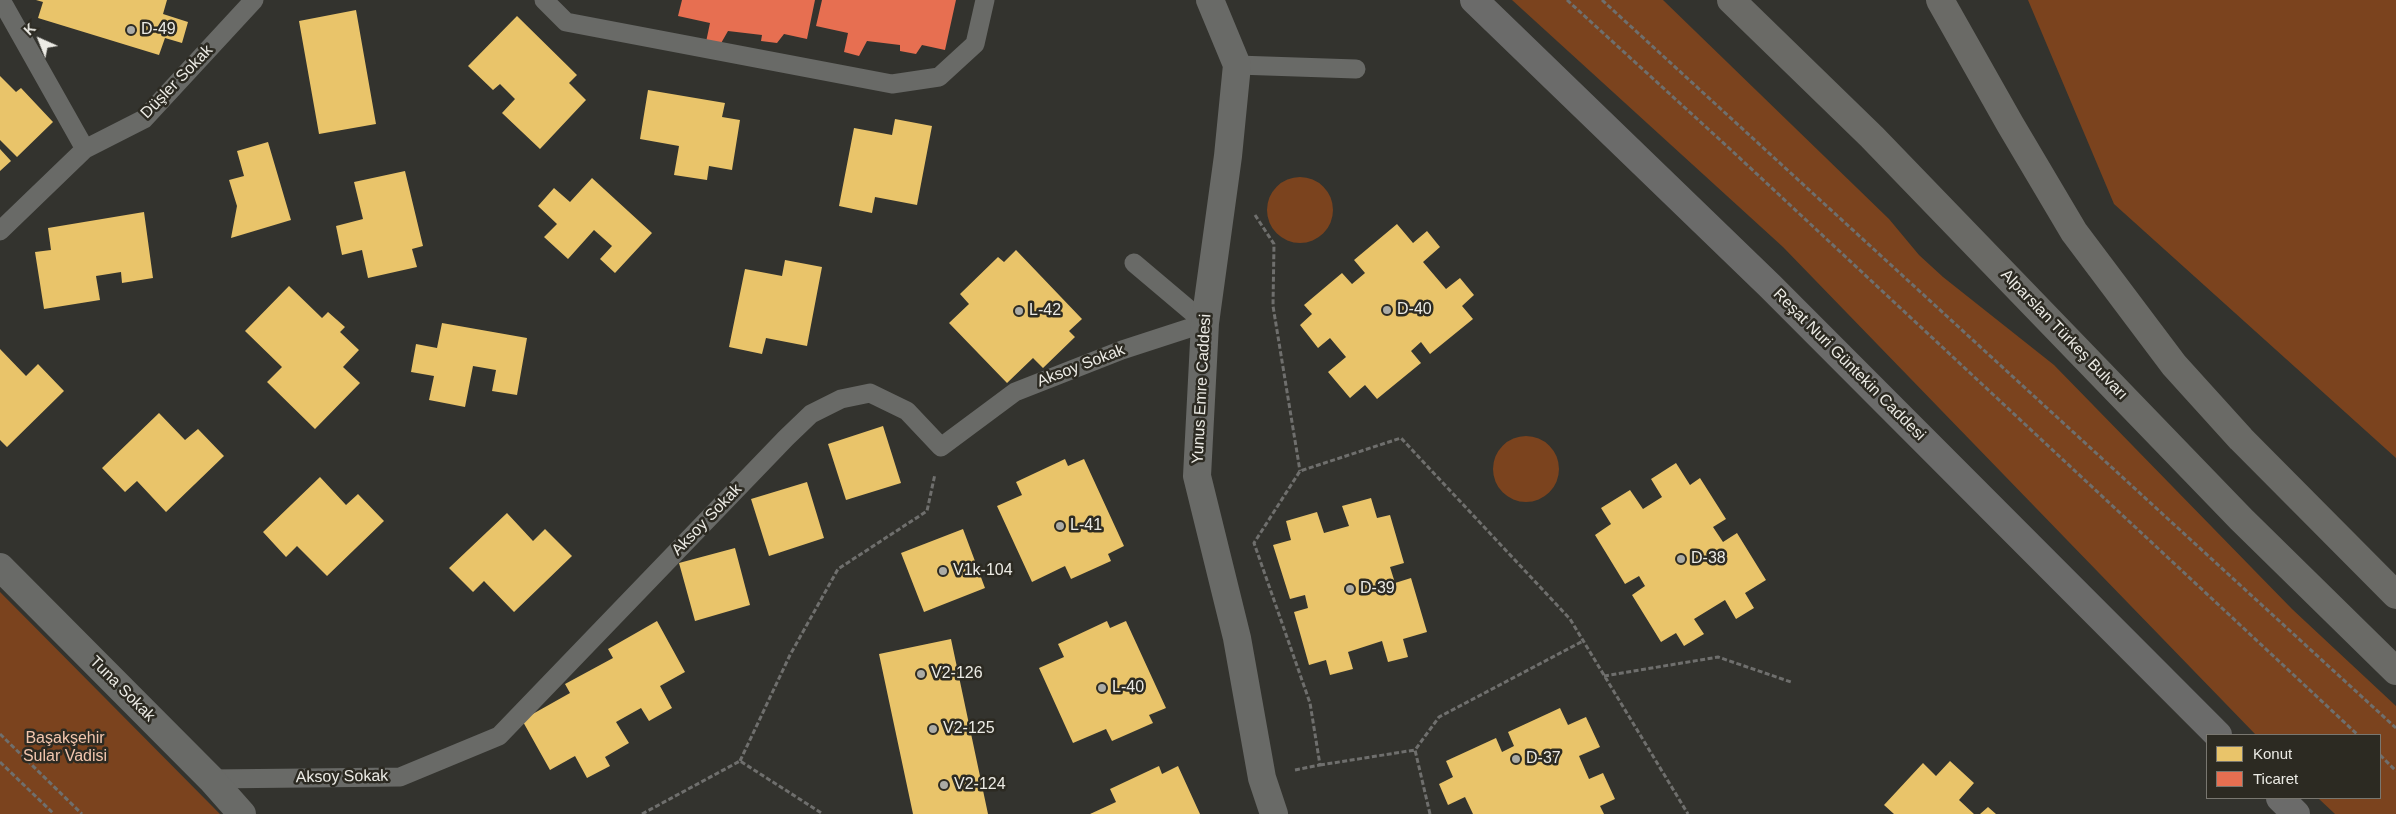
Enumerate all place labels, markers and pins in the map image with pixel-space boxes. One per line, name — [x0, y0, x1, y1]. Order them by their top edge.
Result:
place label: D-49 — [141, 20, 176, 40]
marker: D-49 — [125, 24, 137, 36]
place label: D-40 — [1397, 300, 1432, 320]
place label: L-42 — [1029, 301, 1061, 321]
marker: D-40 — [1381, 304, 1393, 316]
marker: L-42 — [1013, 305, 1025, 317]
place label: L-41 — [1070, 516, 1102, 536]
marker: L-41 — [1054, 520, 1066, 532]
place label: D-38 — [1691, 549, 1726, 569]
marker: D-38 — [1675, 553, 1687, 565]
place label: V1k-104 — [953, 561, 1013, 581]
marker: V1k-104 — [937, 565, 949, 577]
place label: D-39 — [1360, 579, 1395, 599]
marker: D-39 — [1344, 583, 1356, 595]
place label: V2-126 — [931, 664, 983, 684]
marker: V2-126 — [915, 668, 927, 680]
place label: L-40 — [1112, 678, 1144, 698]
marker: L-40 — [1096, 682, 1108, 694]
place label: V2-125 — [943, 719, 995, 739]
marker: V2-125 — [927, 723, 939, 735]
place label: D-37 — [1526, 749, 1561, 769]
marker: D-37 — [1510, 753, 1522, 765]
place label: V2-124 — [954, 775, 1006, 795]
marker: V2-124 — [938, 779, 950, 791]

